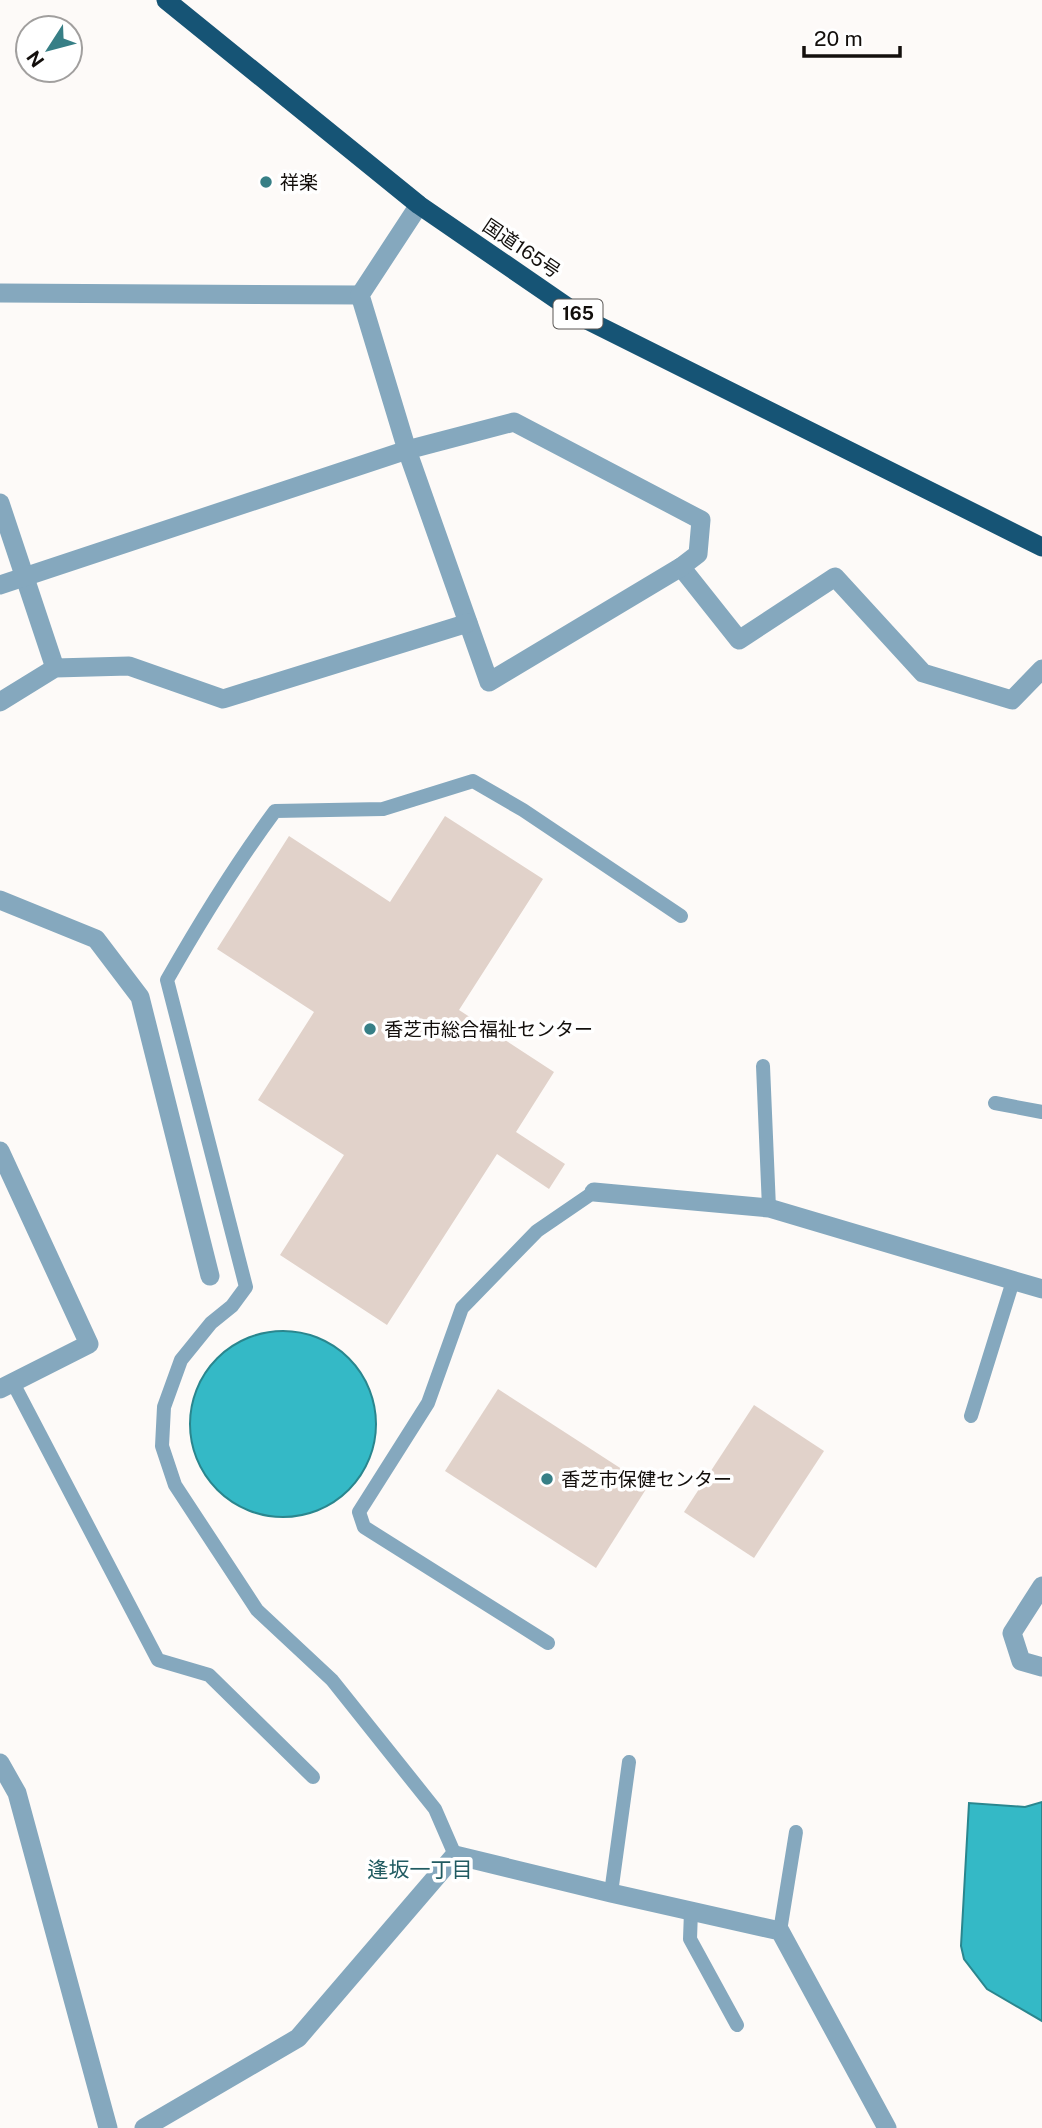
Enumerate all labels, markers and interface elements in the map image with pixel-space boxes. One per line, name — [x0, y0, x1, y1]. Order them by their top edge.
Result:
north arrow — [14, 14, 84, 84]
scale bar — [804, 14, 900, 58]
text: 20 m — [814, 26, 863, 51]
text: N — [22, 47, 49, 71]
place label: 祥楽 — [280, 171, 318, 193]
marker: 祥楽 — [258, 174, 274, 190]
street label: 国道165号 — [479, 214, 565, 282]
road number: 165 — [554, 300, 602, 328]
place label: 香芝市総合福祉センター — [384, 1018, 593, 1040]
marker: 香芝市総合福祉センター — [362, 1021, 378, 1037]
place label: 香芝市保健センター — [561, 1468, 732, 1490]
marker: 香芝市保健センター — [539, 1471, 555, 1487]
district label: 逢坂一丁目 — [368, 1857, 473, 1882]

